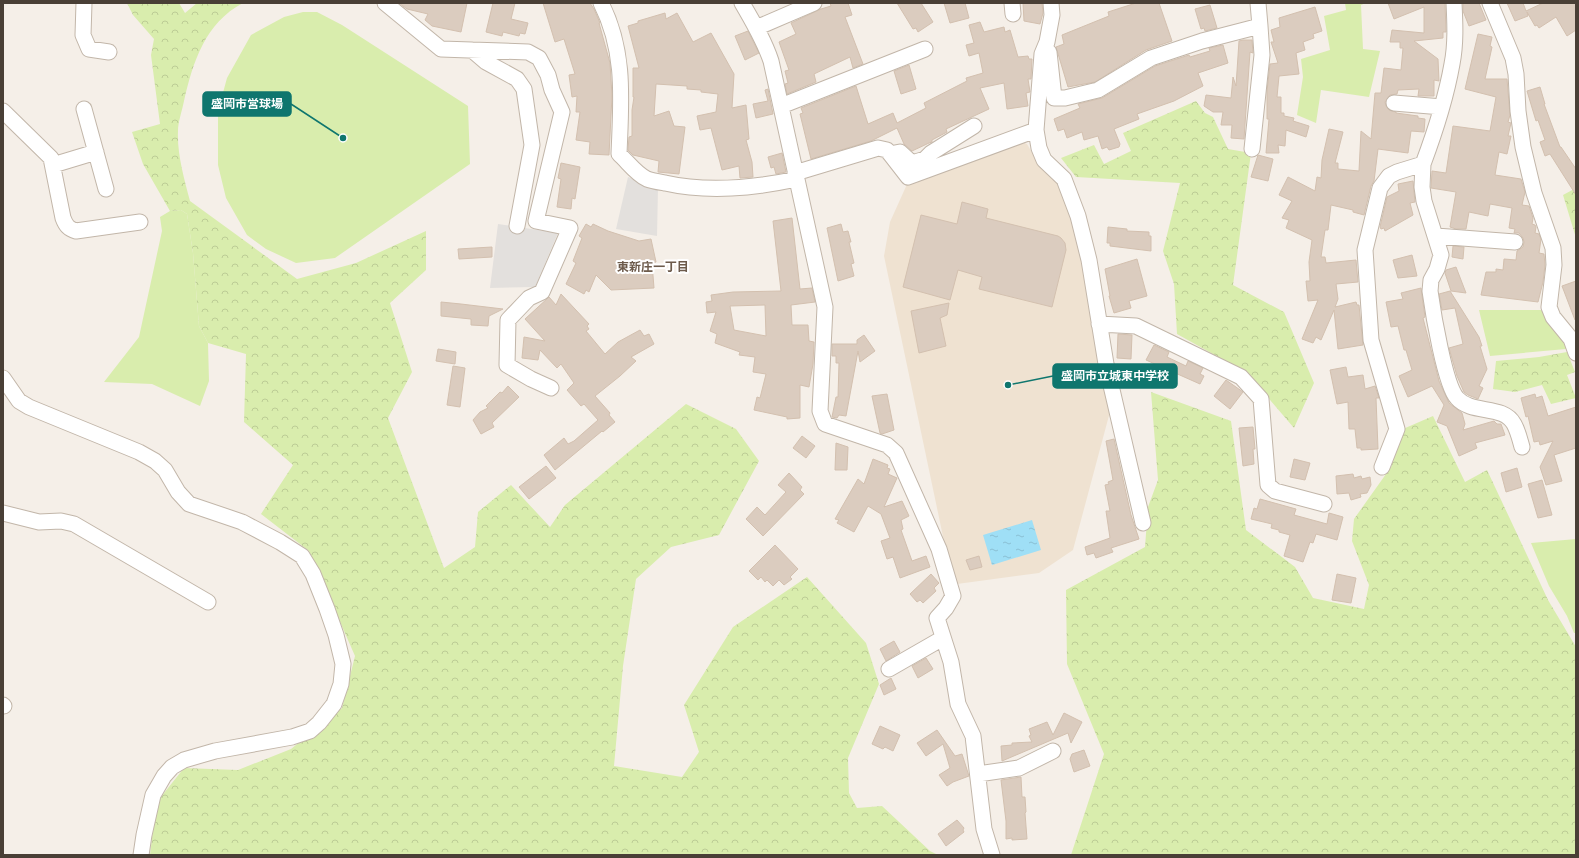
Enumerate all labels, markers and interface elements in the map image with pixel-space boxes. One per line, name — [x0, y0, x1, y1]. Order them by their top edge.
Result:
callout: 盛岡市営球場 — [203, 92, 291, 116]
text: 盛岡市営球場 — [211, 97, 283, 111]
district label: 東新庄一丁目 — [617, 260, 689, 274]
callout: 盛岡市立城東中学校 — [1053, 364, 1177, 388]
text: 盛岡市立城東中学校 — [1061, 369, 1169, 383]

